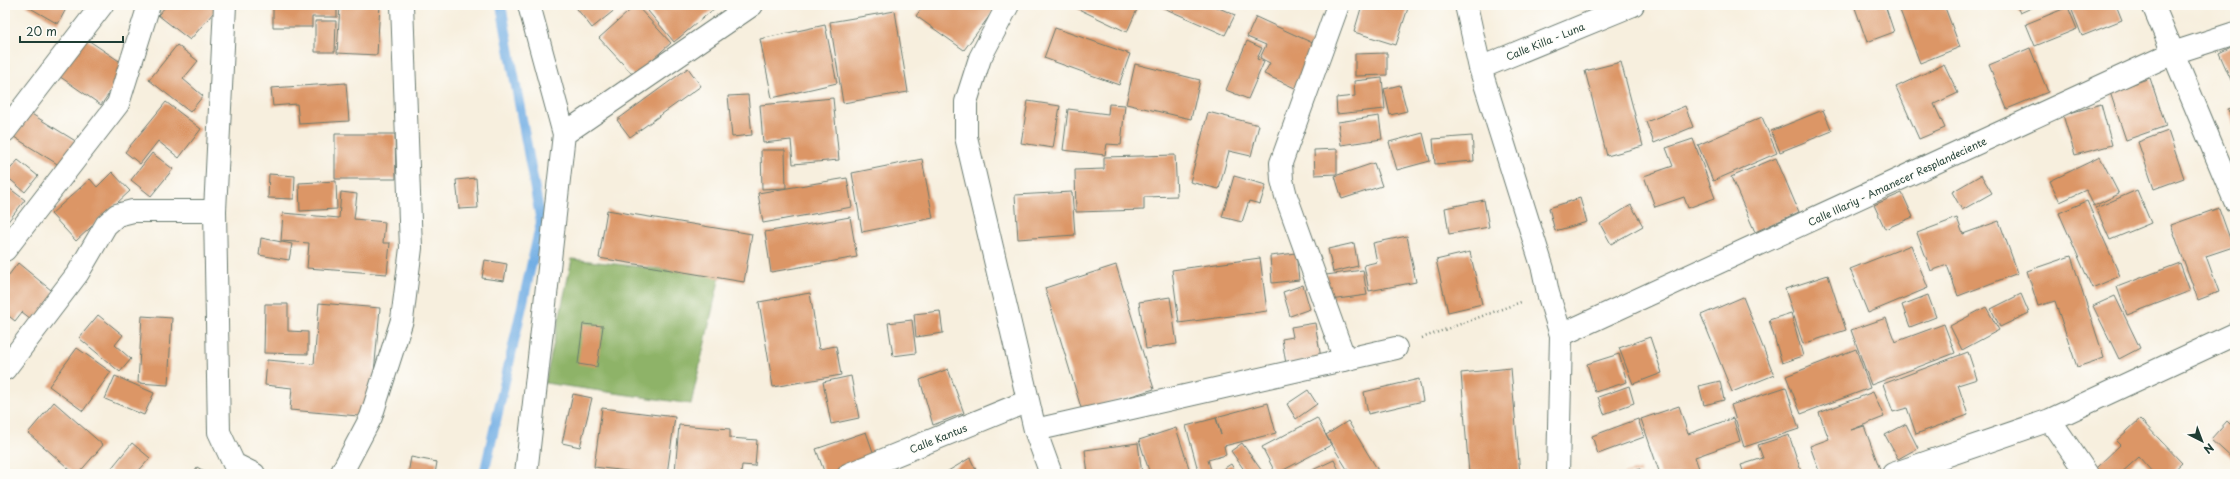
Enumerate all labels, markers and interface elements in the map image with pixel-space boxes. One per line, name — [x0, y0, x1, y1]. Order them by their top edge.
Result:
scale bar — [20, 18, 123, 44]
street label: Calle Killa - Luna — [1503, 18, 1587, 64]
text: 20 m — [26, 22, 57, 40]
street label: Calle Illariy - Amanecer Resplandeciente — [1805, 133, 1989, 229]
street label: Calle Kantus — [907, 420, 969, 456]
north arrow — [2182, 421, 2222, 461]
text: N — [2200, 440, 2218, 458]

